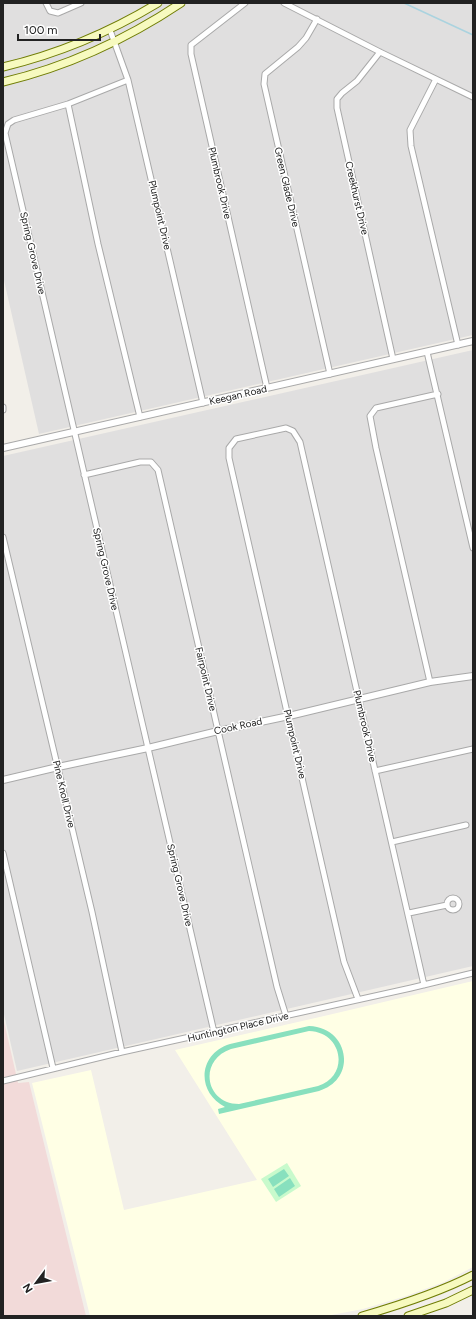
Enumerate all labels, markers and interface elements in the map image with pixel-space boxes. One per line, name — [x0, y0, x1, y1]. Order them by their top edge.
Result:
scale bar — [18, 16, 100, 42]
text: 100 m — [24, 23, 58, 37]
street label: Plumbrook Drive — [205, 146, 235, 221]
street label: Green Glade Drive — [271, 146, 303, 229]
street label: Creekhurst Drive — [342, 160, 372, 236]
street label: Plumpoint Drive — [146, 179, 174, 252]
street label: Spring Grove Drive — [17, 210, 49, 296]
street label: Keegan Road — [208, 382, 268, 408]
street label: Spring Grove Drive — [90, 526, 122, 612]
street label: Fairpoint Drive — [192, 646, 220, 713]
street label: Plumbrook Drive — [350, 689, 380, 764]
street label: Plumpoint Drive — [281, 708, 309, 781]
street label: Cook Road — [213, 715, 264, 737]
street label: Pine Knoll Drive — [50, 759, 78, 830]
street label: Spring Grove Drive — [164, 842, 196, 928]
street label: Huntington Place Drive — [186, 1009, 290, 1045]
north arrow — [16, 1263, 56, 1303]
text: N — [20, 1281, 36, 1295]

